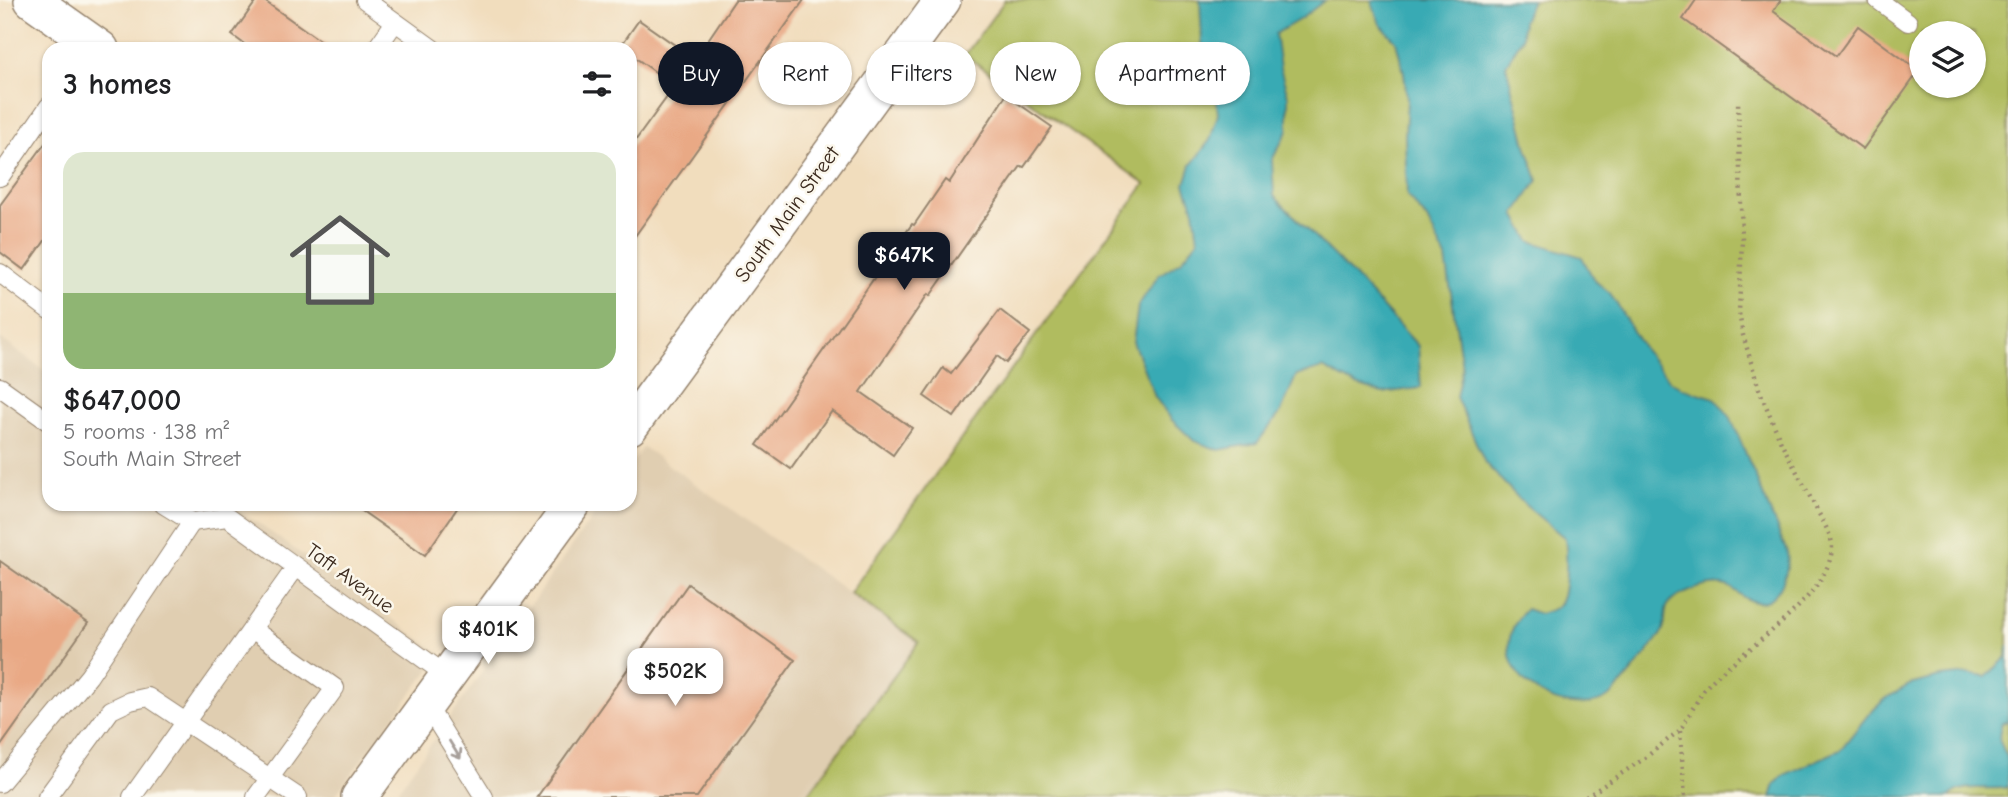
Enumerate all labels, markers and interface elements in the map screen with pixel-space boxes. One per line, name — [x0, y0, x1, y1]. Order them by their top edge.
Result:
map controls — [1909, 21, 1986, 98]
button: layers — [1909, 21, 1986, 98]
chip: Buy — [658, 42, 744, 105]
chip: Rent — [758, 42, 852, 105]
chip: Filters — [866, 42, 976, 105]
chip: New — [990, 42, 1081, 105]
chip: Apartment — [1095, 42, 1250, 105]
icon: filters — [578, 65, 616, 103]
text: 3 homes — [63, 67, 171, 102]
street label: South Main Street — [730, 141, 845, 287]
icon: home — [277, 197, 403, 323]
pin: $647K — [855, 232, 953, 292]
text: $647K — [874, 241, 934, 268]
text: $647,000 — [63, 383, 182, 418]
text: 5 rooms · 138 m² — [63, 418, 229, 445]
text: South Main Street — [63, 445, 241, 472]
street label: Taft Avenue — [301, 538, 399, 618]
pin: $401K — [439, 606, 537, 666]
text: $401K — [458, 615, 518, 642]
pin: $502K — [626, 648, 724, 708]
text: $502K — [643, 657, 707, 684]
one-way arrow — [449, 740, 463, 760]

